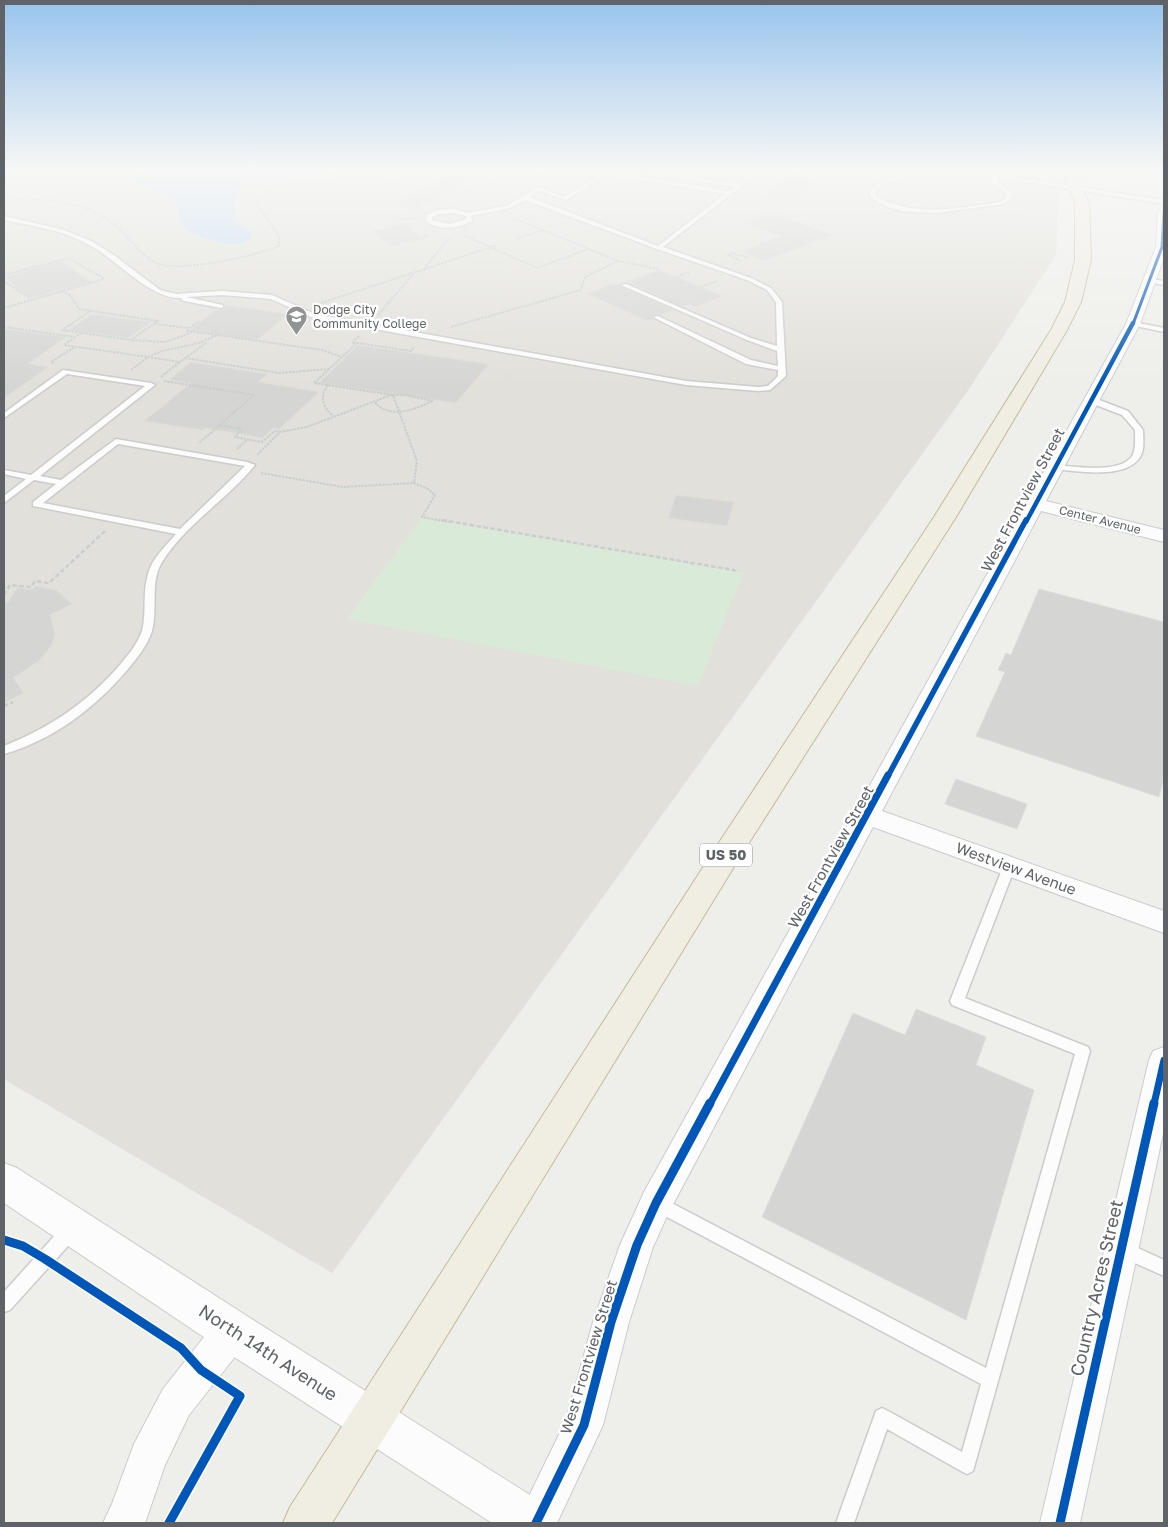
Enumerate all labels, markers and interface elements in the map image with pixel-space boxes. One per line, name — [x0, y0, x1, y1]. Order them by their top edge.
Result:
place label: Dodge City Community College — [313, 302, 426, 331]
school or university icon: Dodge City Community College — [285, 305, 309, 336]
street label: West Frontview Street — [976, 424, 1068, 575]
street label: Center Avenue — [1057, 502, 1143, 537]
street label: West Frontview Street — [783, 782, 877, 931]
street label: Westview Avenue — [954, 838, 1079, 898]
road number: US 50 — [700, 844, 752, 866]
street label: Country Acres Street — [1065, 1197, 1127, 1378]
street label: West Frontview Street — [556, 1277, 620, 1436]
street label: North 14th Avenue — [195, 1299, 342, 1405]

